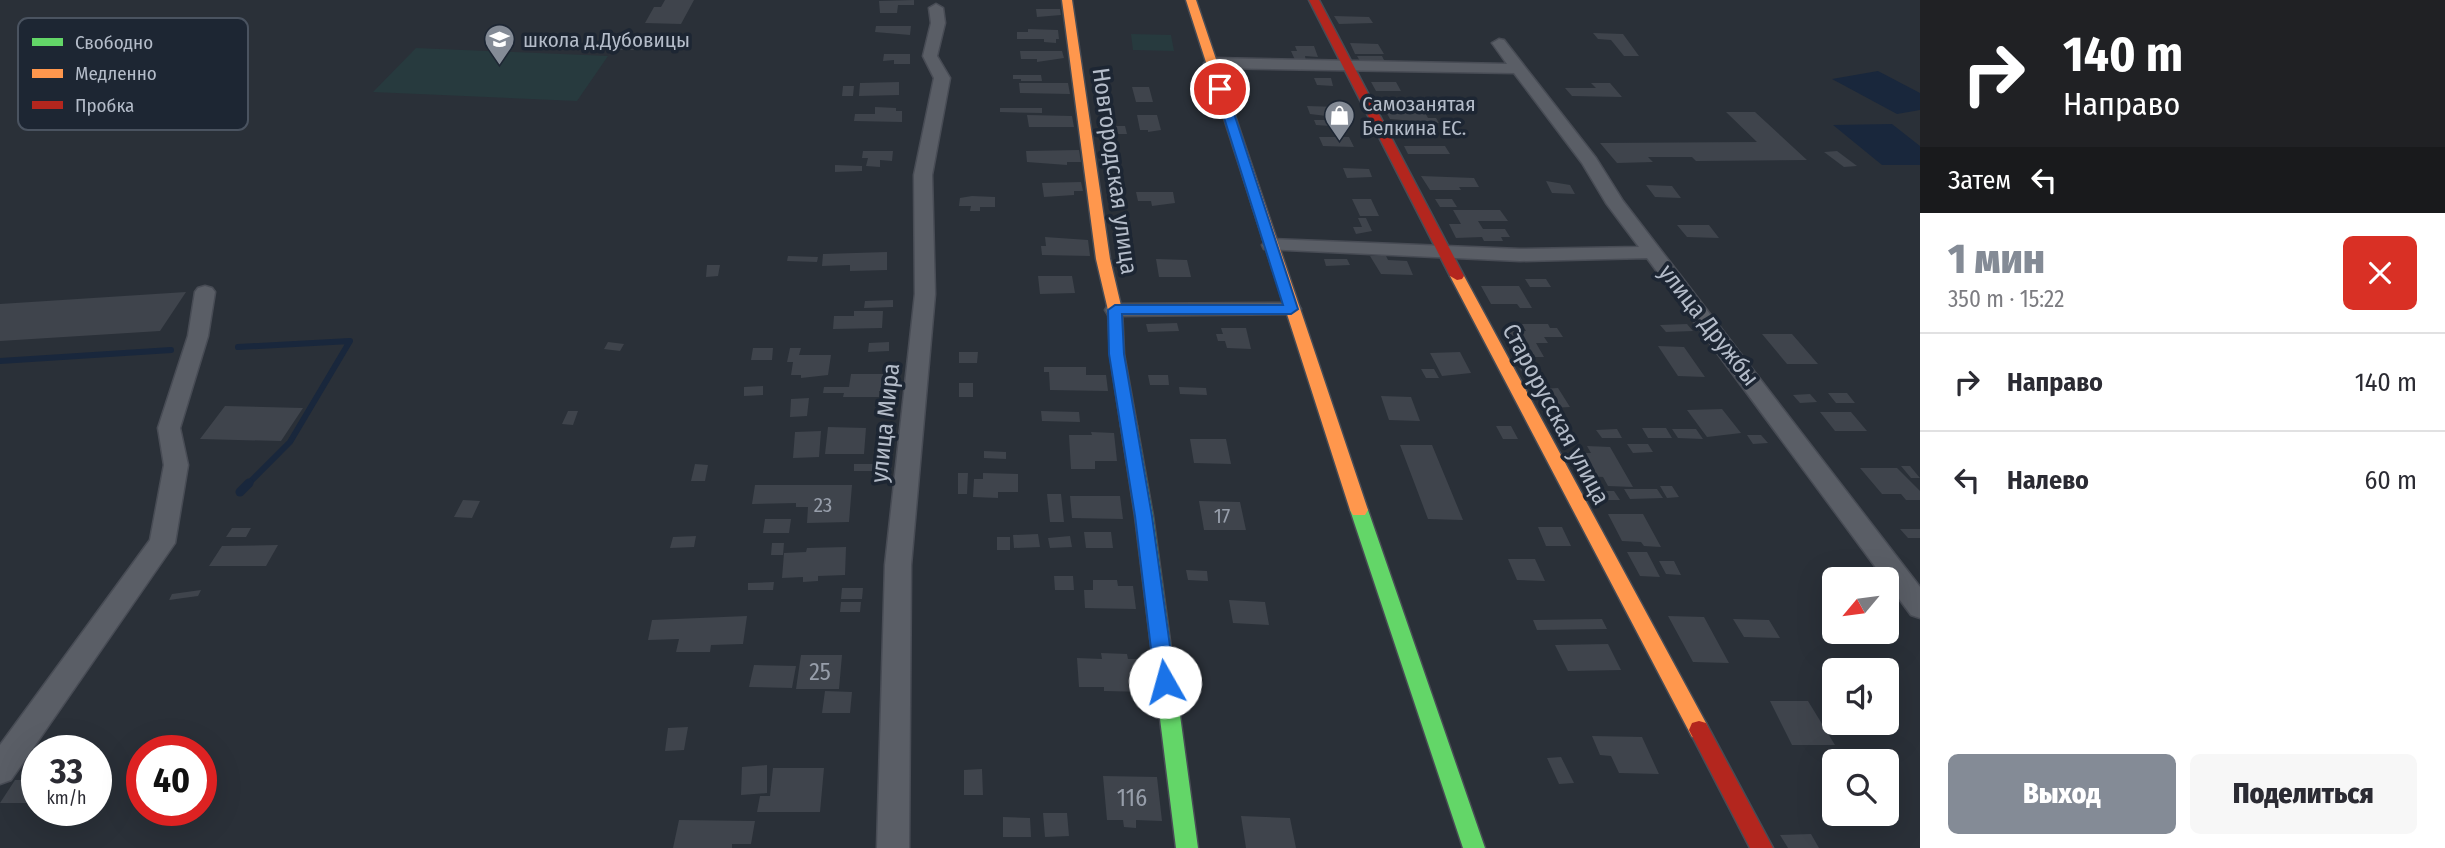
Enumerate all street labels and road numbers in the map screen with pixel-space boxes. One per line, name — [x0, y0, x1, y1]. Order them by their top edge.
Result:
street label: Новгородская улица — [1087, 66, 1143, 276]
street label: улица Дружбы — [1653, 259, 1765, 391]
street label: Старорусская улица — [1497, 319, 1615, 509]
street label: улица Мира — [865, 362, 905, 484]

